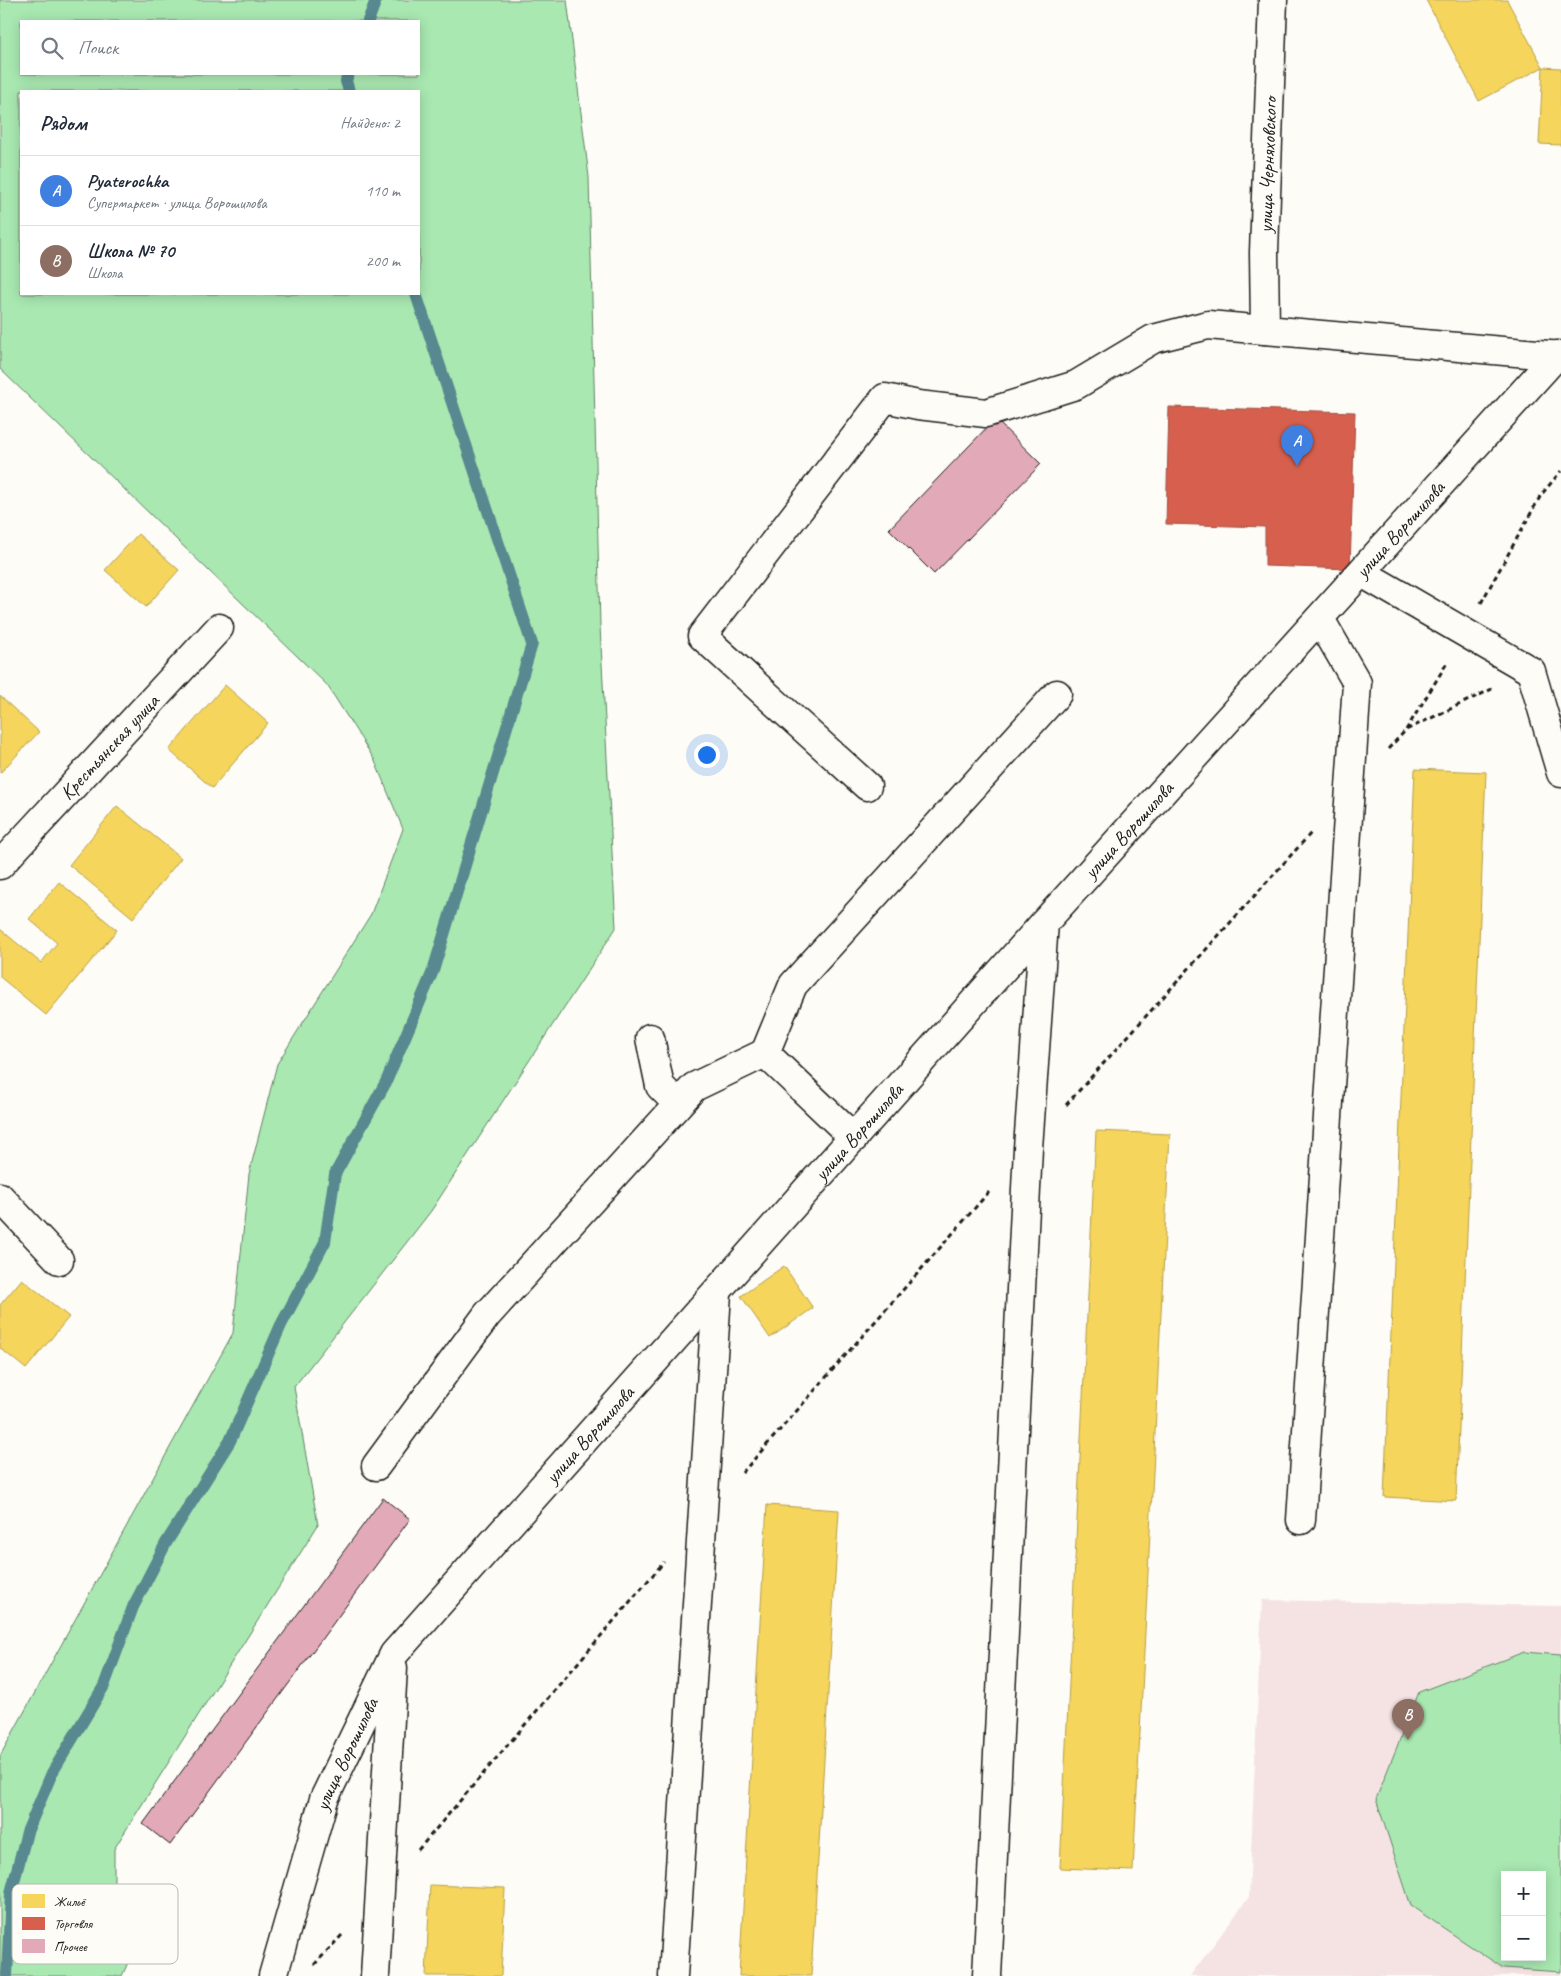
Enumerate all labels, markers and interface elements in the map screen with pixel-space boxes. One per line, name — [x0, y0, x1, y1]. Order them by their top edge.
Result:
search box — [20, 20, 420, 75]
icon: search — [38, 34, 66, 62]
text: Поиск — [78, 36, 118, 60]
street label: улица Черняховского — [1253, 95, 1283, 235]
text: Рядом — [40, 110, 87, 136]
text: Найдено: 2 — [340, 113, 400, 133]
text: Pyaterochka — [87, 169, 168, 193]
text: A — [52, 181, 60, 201]
text: 110 m — [366, 181, 400, 201]
text: Супермаркет · улица Ворошилова — [87, 193, 267, 213]
text: Школа № 70 — [87, 239, 174, 263]
text: B — [52, 251, 60, 271]
text: 200 m — [366, 251, 400, 271]
text: Школа — [87, 263, 122, 283]
pin: A — [1281, 425, 1313, 466]
street label: улица Ворошилова — [1349, 474, 1452, 584]
street label: Крестьянская улица — [55, 688, 166, 805]
your location — [694, 742, 720, 768]
street label: улица Ворошилова — [1078, 775, 1180, 885]
street label: улица Ворошилова — [808, 1077, 910, 1187]
street label: улица Ворошилова — [539, 1379, 641, 1489]
street label: улица Ворошилова — [309, 1692, 385, 1814]
pin: B — [1392, 1699, 1424, 1740]
map controls — [1501, 1871, 1546, 1961]
button: + — [1501, 1871, 1546, 1916]
legend — [12, 1884, 178, 1964]
text: Жильё — [54, 1893, 87, 1910]
text: Торговля — [54, 1915, 93, 1932]
button: − — [1501, 1916, 1546, 1961]
text: Прочее — [54, 1938, 88, 1955]

